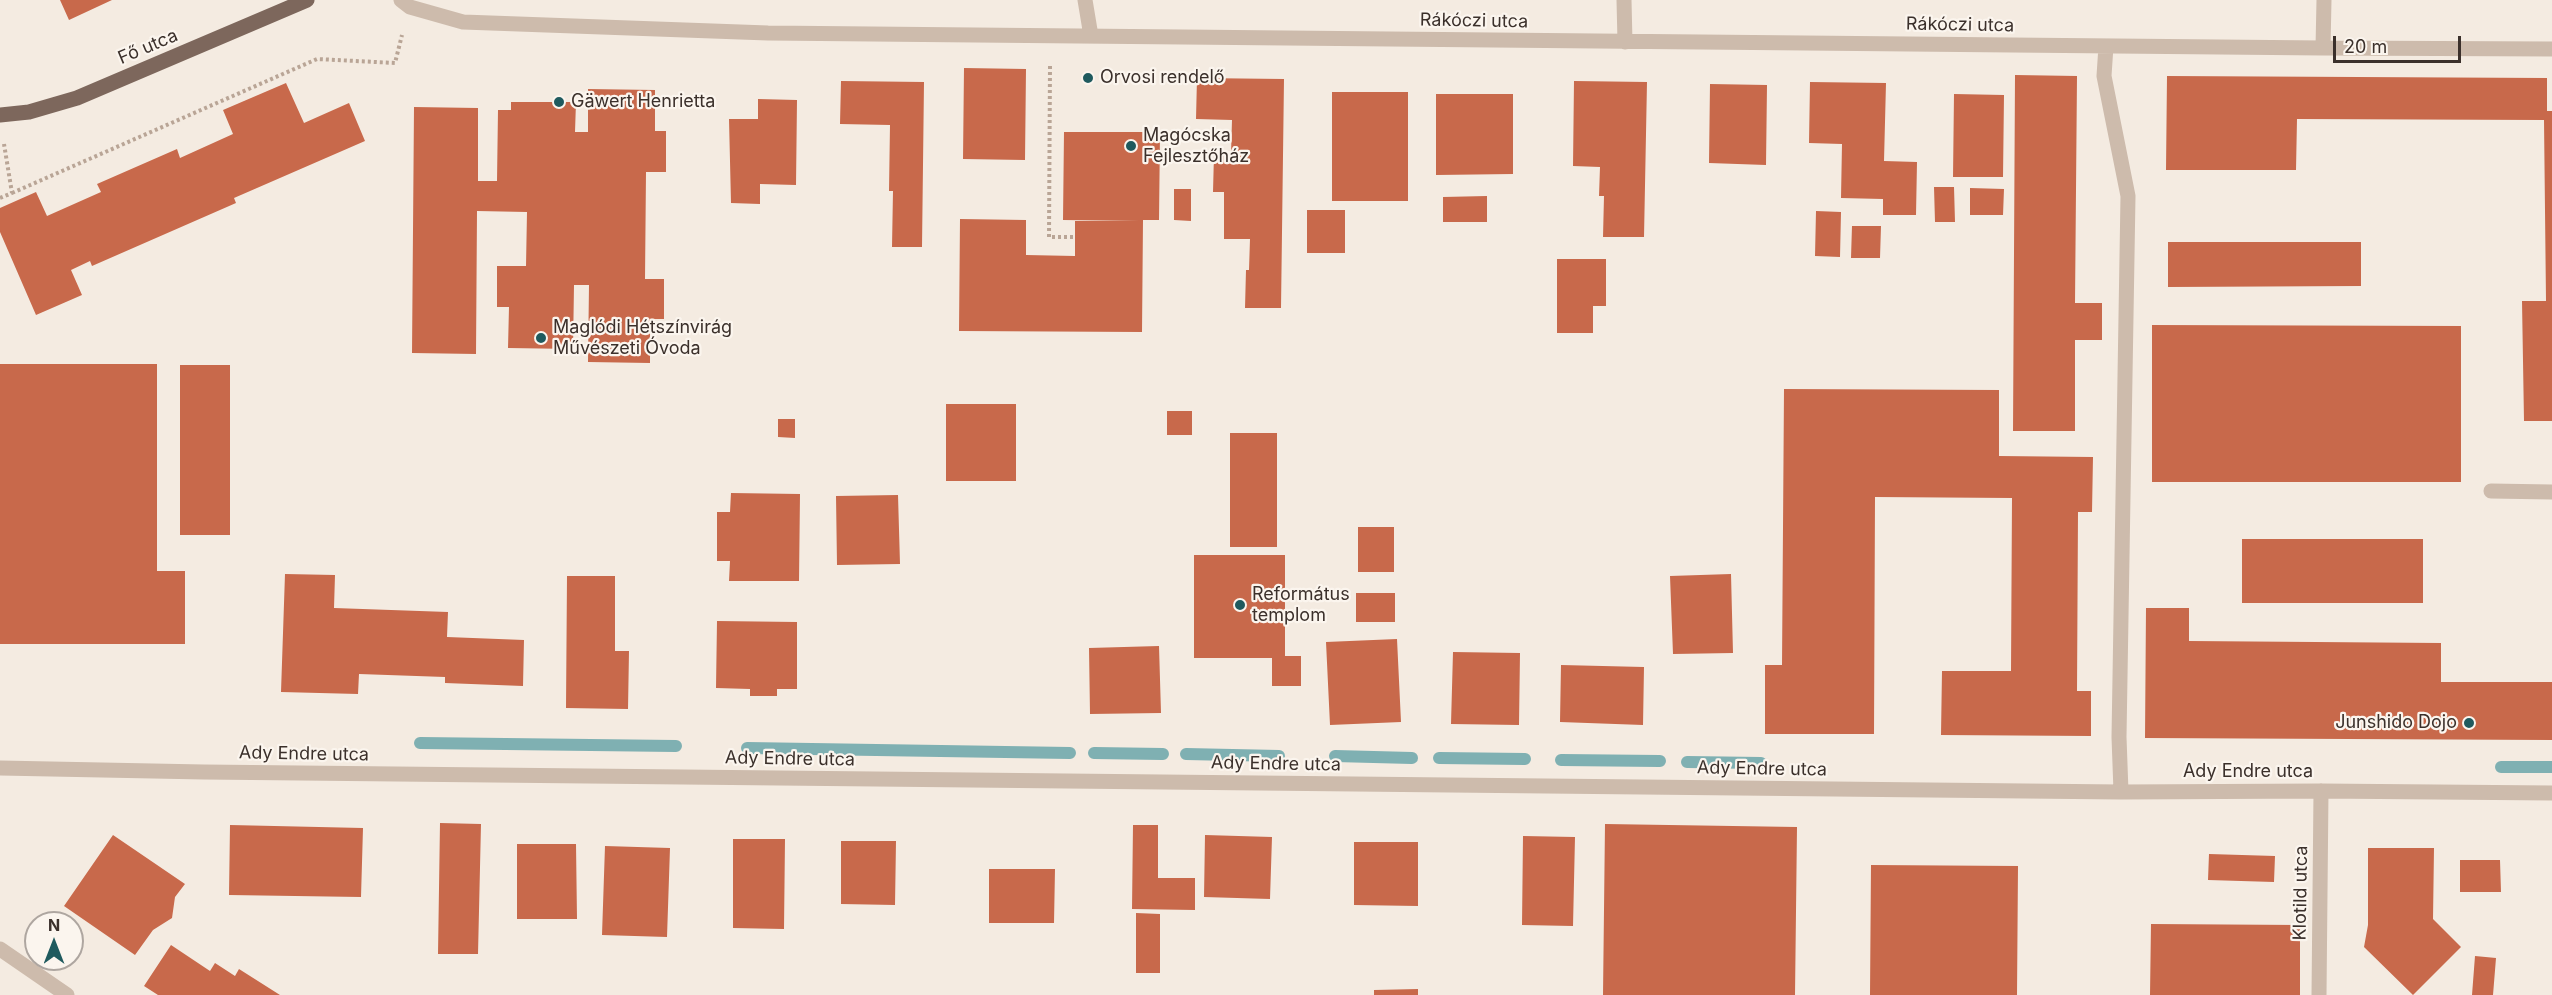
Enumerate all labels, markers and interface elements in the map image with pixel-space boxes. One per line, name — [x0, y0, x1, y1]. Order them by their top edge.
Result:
street label: Rákóczi utca — [1420, 9, 1528, 33]
street label: Rákóczi utca — [1906, 13, 2014, 37]
scale bar — [2336, 24, 2464, 62]
street label: Fő utca — [115, 25, 181, 69]
text: 20 m — [2344, 36, 2387, 57]
place label: Orvosi rendelő — [1100, 67, 1225, 89]
marker: Orvosi rendelő — [1081, 71, 1095, 85]
place label: Gäwert Henrietta — [571, 91, 715, 113]
marker: Gäwert Henrietta — [552, 95, 566, 109]
place label: Magócska Fejlesztőház — [1143, 125, 1249, 168]
marker: Magócska Fejlesztőház — [1124, 139, 1138, 153]
place label: Maglódi Hétszínvirág Művészeti Óvoda — [553, 317, 732, 360]
marker: Maglódi Hétszínvirág Művészeti Óvoda — [534, 331, 548, 345]
place label: Református templom — [1252, 584, 1350, 626]
marker: Református templom — [1233, 598, 1247, 612]
place label: Junshido Dojo — [2335, 712, 2457, 734]
marker: Junshido Dojo — [2462, 716, 2476, 730]
street label: Ady Endre utca — [239, 742, 369, 766]
street label: Ady Endre utca — [725, 747, 855, 771]
street label: Ady Endre utca — [1211, 752, 1341, 776]
street label: Ady Endre utca — [1697, 757, 1827, 781]
street label: Ady Endre utca — [2183, 761, 2313, 783]
street label: Klotild utca — [2289, 845, 2313, 941]
north arrow — [24, 911, 84, 971]
text: N — [48, 915, 60, 935]

